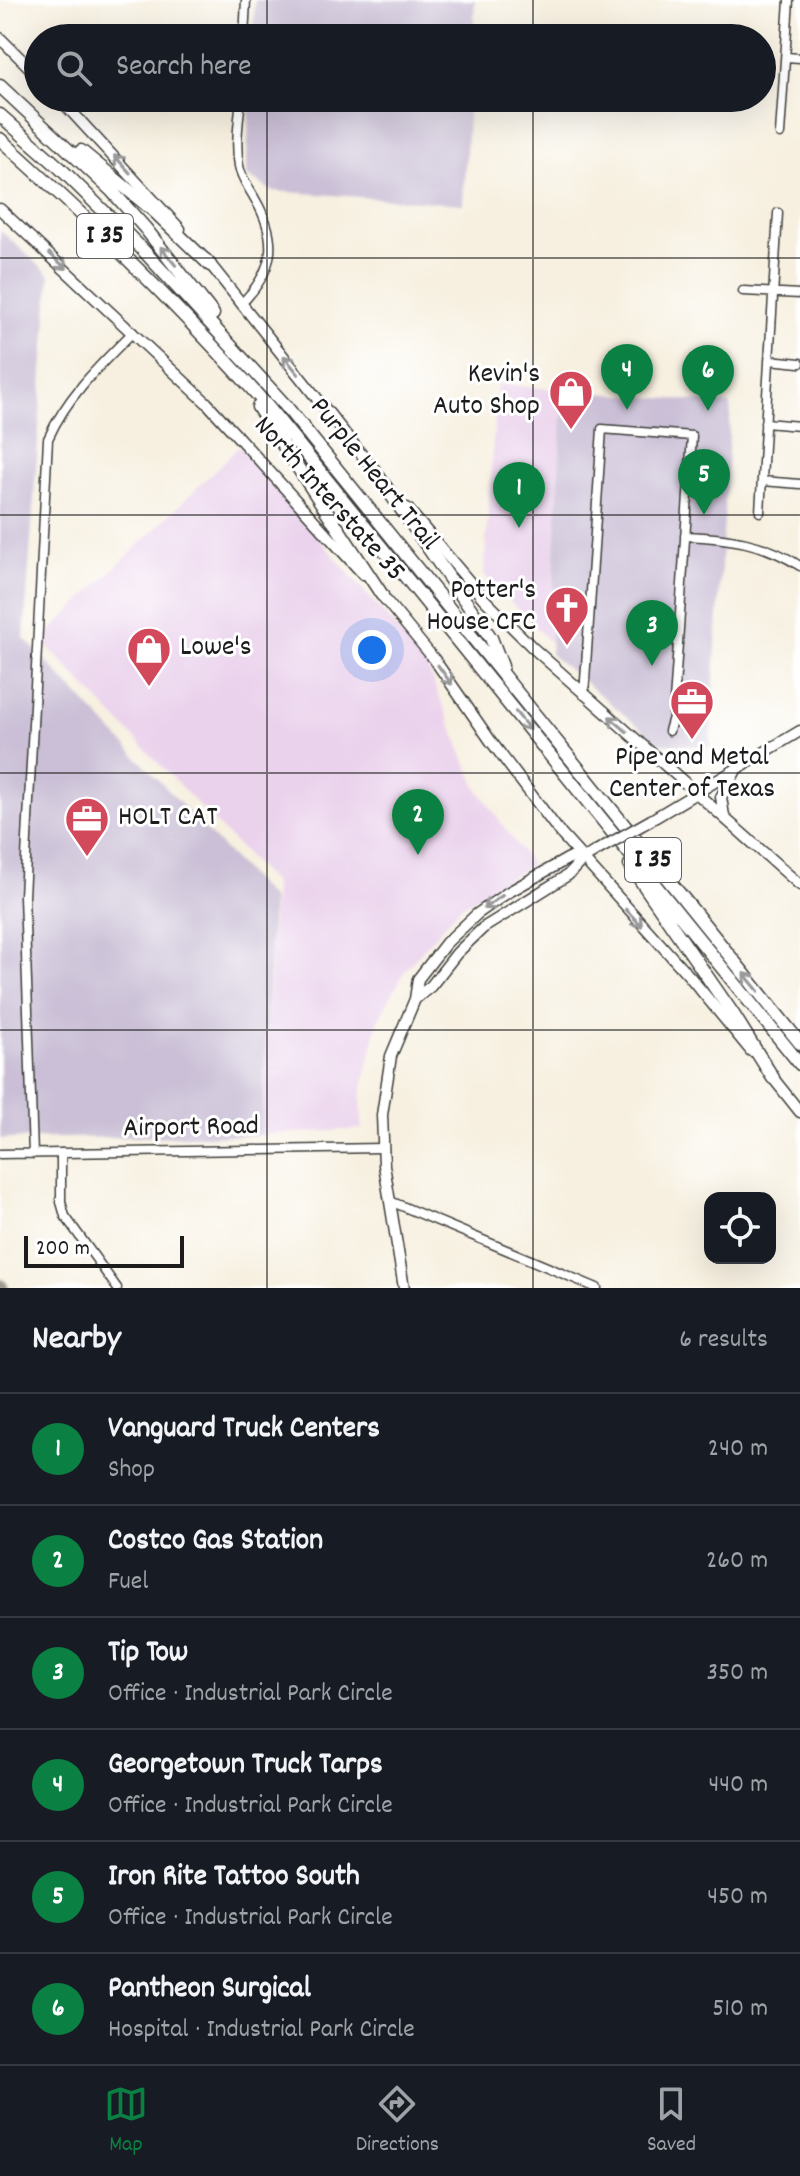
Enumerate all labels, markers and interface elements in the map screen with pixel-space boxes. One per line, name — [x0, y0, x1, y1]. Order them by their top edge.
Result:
search box — [24, 24, 776, 112]
icon: search — [52, 46, 96, 90]
text: Search here — [116, 47, 252, 90]
one-way arrow — [113, 155, 131, 175]
road number: I 35 — [77, 214, 133, 258]
one-way arrow — [159, 246, 176, 267]
one-way arrow — [48, 252, 68, 271]
pin: 4 — [601, 344, 653, 410]
pin: 6 — [682, 345, 734, 411]
one-way arrow — [282, 355, 299, 376]
place label: Kevin's Auto Shop — [433, 356, 540, 428]
shop icon: Kevin's Auto Shop — [547, 368, 595, 431]
street label: Purple Heart Trail — [299, 390, 448, 560]
street label: North Interstate 35 — [243, 408, 413, 592]
pin: 5 — [678, 449, 730, 515]
pin: 1 — [493, 462, 545, 528]
place label: Potter's House CFC — [426, 572, 536, 644]
church icon: Potter's House CFC — [543, 584, 591, 647]
pin: 3 — [626, 600, 678, 666]
shop icon: Lowe's — [125, 625, 173, 688]
place label: Lowe's — [180, 629, 252, 669]
your location — [352, 630, 392, 670]
one-way arrow — [437, 664, 454, 686]
office icon: Pipe and Metal Center of Texas — [668, 678, 716, 741]
one-way arrow — [514, 710, 532, 731]
one-way arrow — [608, 715, 628, 733]
place label: Pipe and Metal Center of Texas — [609, 739, 775, 811]
pin: 2 — [392, 789, 444, 855]
office icon: HOLT CAT — [63, 795, 111, 858]
place label: HOLT CAT — [118, 799, 218, 839]
road number: I 35 — [625, 838, 681, 882]
one-way arrow — [483, 894, 505, 910]
one-way arrow — [625, 907, 643, 927]
one-way arrow — [742, 972, 760, 993]
street label: Airport Road — [123, 1108, 259, 1150]
map controls — [704, 1192, 776, 1264]
button: locate — [704, 1192, 776, 1264]
scale bar — [24, 1232, 184, 1268]
text: 200 m — [36, 1234, 90, 1265]
text: Nearby — [32, 1316, 121, 1365]
text: 6 results — [679, 1322, 768, 1359]
text: Vanguard Truck Centers — [108, 1409, 380, 1452]
text: 1 — [55, 1431, 61, 1468]
text: 240 m — [708, 1431, 768, 1468]
text: Shop — [108, 1452, 155, 1489]
text: Costco Gas Station — [108, 1521, 323, 1564]
text: 2 — [52, 1543, 64, 1580]
text: 260 m — [706, 1543, 768, 1580]
text: Fuel — [108, 1564, 148, 1601]
text: Tip Tow — [108, 1633, 188, 1676]
text: 3 — [52, 1655, 64, 1692]
text: 350 m — [706, 1655, 768, 1692]
text: Office · Industrial Park Circle — [108, 1676, 393, 1713]
text: Georgetown Truck Tarps — [108, 1745, 383, 1788]
text: 4 — [53, 1767, 63, 1804]
text: 440 m — [708, 1767, 768, 1804]
text: Office · Industrial Park Circle — [108, 1788, 393, 1825]
text: Iron Rite Tattoo South — [108, 1857, 360, 1900]
text: 5 — [52, 1879, 64, 1916]
text: 450 m — [707, 1879, 768, 1916]
text: Office · Industrial Park Circle — [108, 1900, 393, 1937]
text: Pantheon Surgical — [108, 1969, 311, 2012]
text: 6 — [52, 1991, 64, 2028]
text: 510 m — [712, 1991, 768, 2028]
text: Hospital · Industrial Park Circle — [108, 2012, 415, 2049]
tab: Map — [104, 2082, 148, 2161]
tab: Directions — [356, 2082, 439, 2161]
tab: Saved — [647, 2082, 696, 2161]

